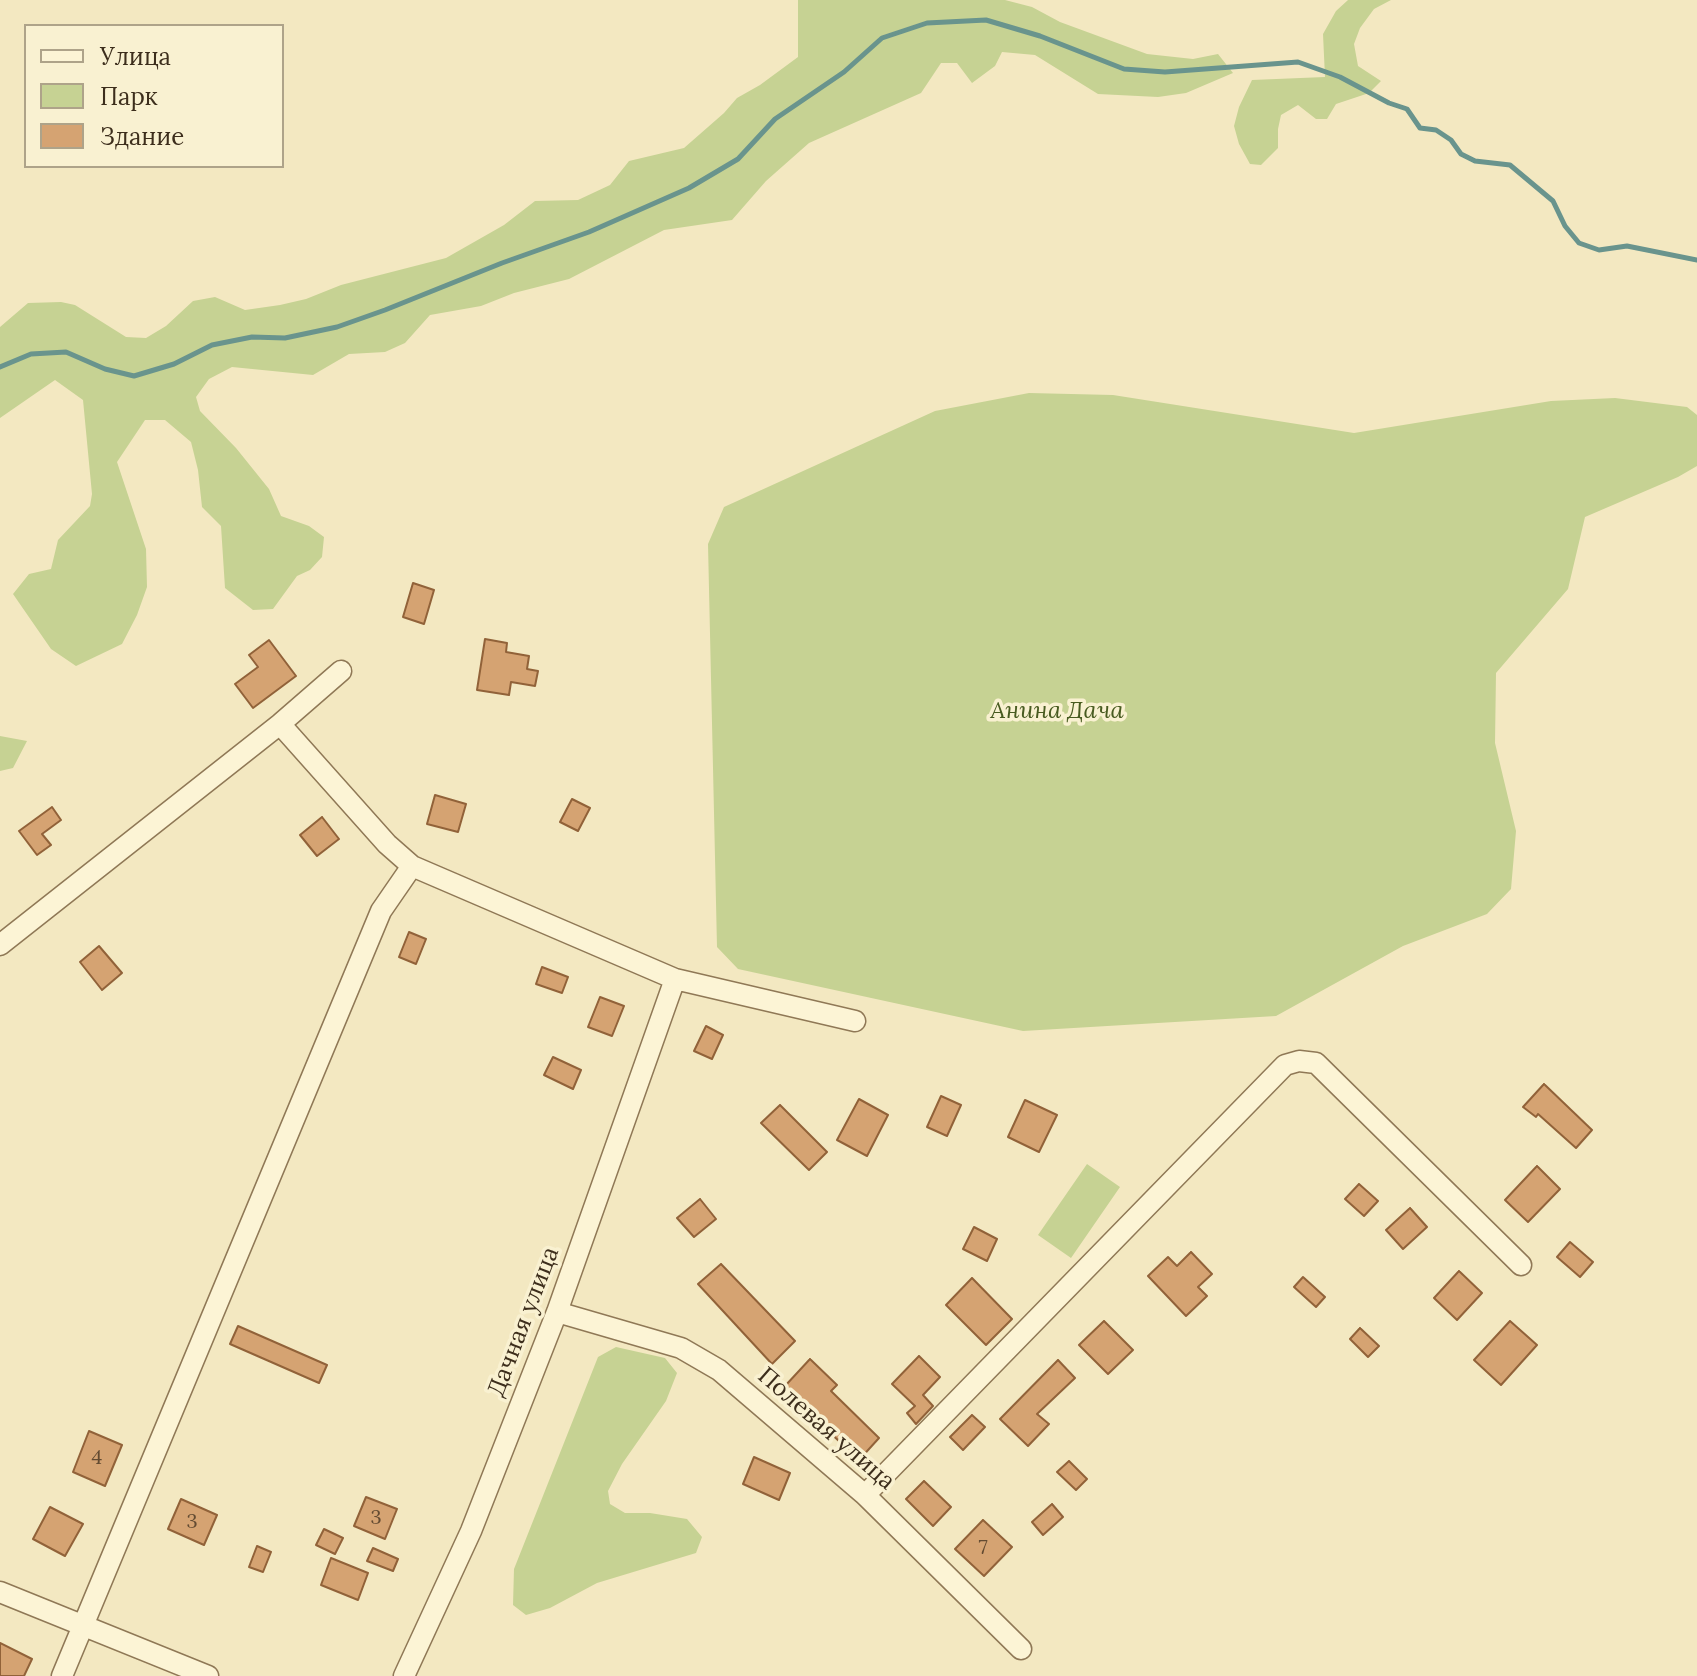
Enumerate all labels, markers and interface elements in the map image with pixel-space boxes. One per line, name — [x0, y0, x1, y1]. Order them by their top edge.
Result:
legend — [24, 24, 284, 168]
text: Улица — [100, 41, 171, 72]
text: Парк — [100, 81, 158, 112]
text: Здание — [100, 121, 184, 152]
park label: Анина Дача — [990, 697, 1124, 725]
street label: Дачная улица — [482, 1243, 566, 1401]
street label: Полевая улица — [752, 1362, 900, 1496]
house number: 4 — [92, 1446, 102, 1470]
house number: 3 — [370, 1506, 382, 1530]
house number: 3 — [186, 1510, 198, 1534]
house number: 7 — [978, 1536, 988, 1560]

